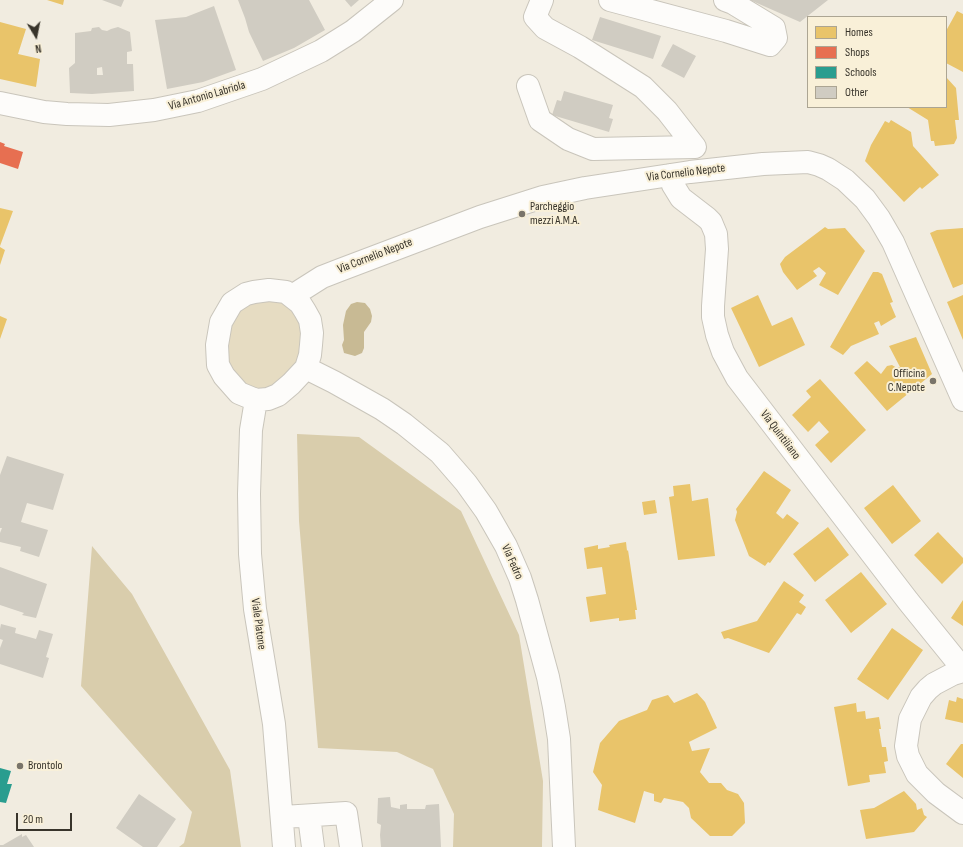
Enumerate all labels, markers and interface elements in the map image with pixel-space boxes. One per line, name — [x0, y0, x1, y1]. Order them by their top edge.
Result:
north arrow — [16, 16, 56, 56]
legend — [807, 16, 947, 108]
text: Homes — [845, 25, 873, 40]
text: N — [34, 41, 42, 55]
text: Shops — [845, 45, 870, 60]
text: Schools — [845, 65, 877, 80]
street label: Via Antonio Labriola — [167, 78, 247, 114]
text: Other — [845, 85, 868, 100]
street label: Via Cornelio Nepote — [646, 161, 726, 185]
place label: Parcheggio mezzi A.M.A. — [530, 200, 580, 228]
marker: Parcheggio mezzi A.M.A. — [517, 209, 527, 219]
street label: Via Cornelio Nepote — [335, 235, 415, 277]
place label: Officina C.Nepote — [888, 367, 925, 395]
marker: Officina C.Nepote — [928, 376, 938, 386]
street label: Via Quintiliano — [757, 408, 803, 462]
street label: Via Fedro — [498, 542, 526, 582]
street label: Viale Platone — [247, 597, 269, 651]
place label: Brontolo — [28, 759, 63, 773]
marker: Brontolo — [15, 761, 25, 771]
scale bar — [18, 805, 74, 831]
text: 20 m — [23, 812, 43, 827]

